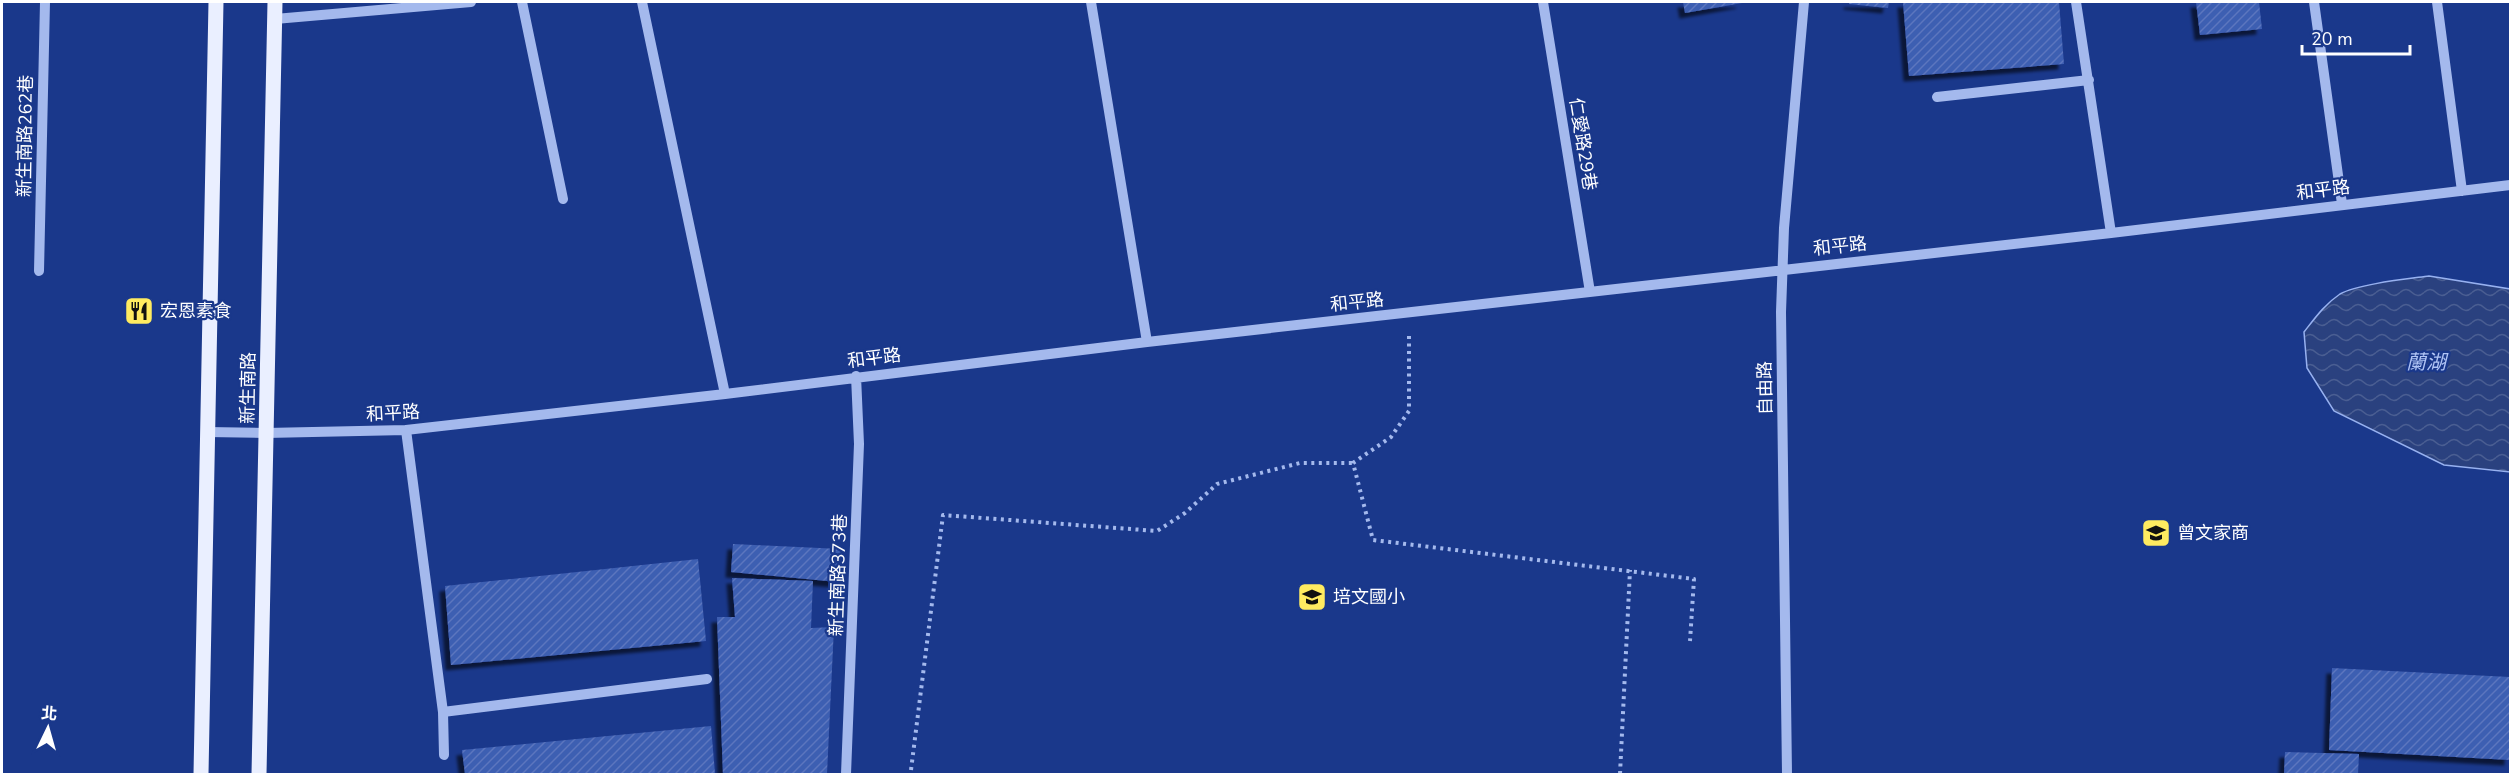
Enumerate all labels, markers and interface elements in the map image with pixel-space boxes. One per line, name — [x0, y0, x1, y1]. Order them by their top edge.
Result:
scale bar — [2302, 18, 2410, 56]
text: 20 m — [2311, 27, 2353, 51]
street label: 新生南路262巷 — [12, 75, 38, 197]
street label: 仁愛路29巷 — [1564, 96, 1602, 192]
street label: 和平路 — [2295, 175, 2351, 205]
street label: 和平路 — [1812, 231, 1868, 261]
street label: 和平路 — [1329, 287, 1385, 317]
restaurant icon: 宏恩素食 — [123, 295, 155, 327]
place label: 宏恩素食 — [160, 299, 232, 323]
street label: 和平路 — [846, 343, 902, 373]
water label: 蘭湖 — [2406, 349, 2449, 376]
street label: 新生南路 — [235, 352, 261, 424]
street label: 自由路 — [1753, 361, 1777, 415]
street label: 和平路 — [365, 400, 421, 426]
street label: 新生南路373巷 — [824, 513, 852, 637]
school or university icon: 曾文家商 — [2140, 517, 2172, 549]
place label: 曾文家商 — [2177, 521, 2249, 545]
school or university icon: 培文國小 — [1296, 581, 1328, 613]
place label: 培文國小 — [1333, 585, 1405, 609]
north arrow — [18, 698, 78, 758]
text: 北 — [40, 702, 58, 726]

